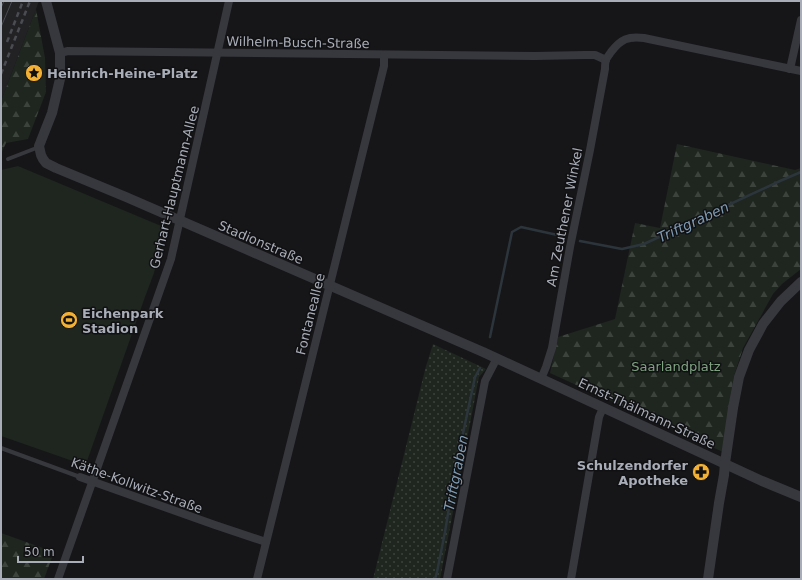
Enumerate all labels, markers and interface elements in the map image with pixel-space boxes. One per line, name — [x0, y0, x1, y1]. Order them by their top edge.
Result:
street label: Wilhelm-Busch-Straße — [226, 34, 370, 51]
place icon: Heinrich-Heine-Platz — [24, 63, 44, 83]
place label: Heinrich-Heine-Platz — [47, 66, 198, 81]
street label: Gerhart-Hauptmann-Allee — [147, 104, 202, 270]
street label: Am Zeuthener Winkel — [544, 146, 585, 288]
water label: Triftgraben — [655, 198, 731, 246]
street label: Stadionstraße — [216, 218, 306, 267]
street label: Fontaneallee — [293, 272, 328, 357]
place label: Eichenpark Stadion — [82, 306, 164, 336]
sports icon: Eichenpark Stadion — [59, 310, 79, 330]
park label: Saarlandplatz — [631, 359, 721, 374]
street label: Ernst-Thälmann-Straße — [576, 375, 718, 452]
water label: Triftgraben — [441, 434, 471, 512]
street label: Käthe-Kollwitz-Straße — [69, 455, 205, 516]
place label: Schulzendorfer Apotheke — [577, 458, 689, 488]
pharmacy icon: Schulzendorfer Apotheke — [691, 462, 711, 482]
scale bar — [18, 538, 83, 564]
text: 50 m — [24, 545, 55, 559]

